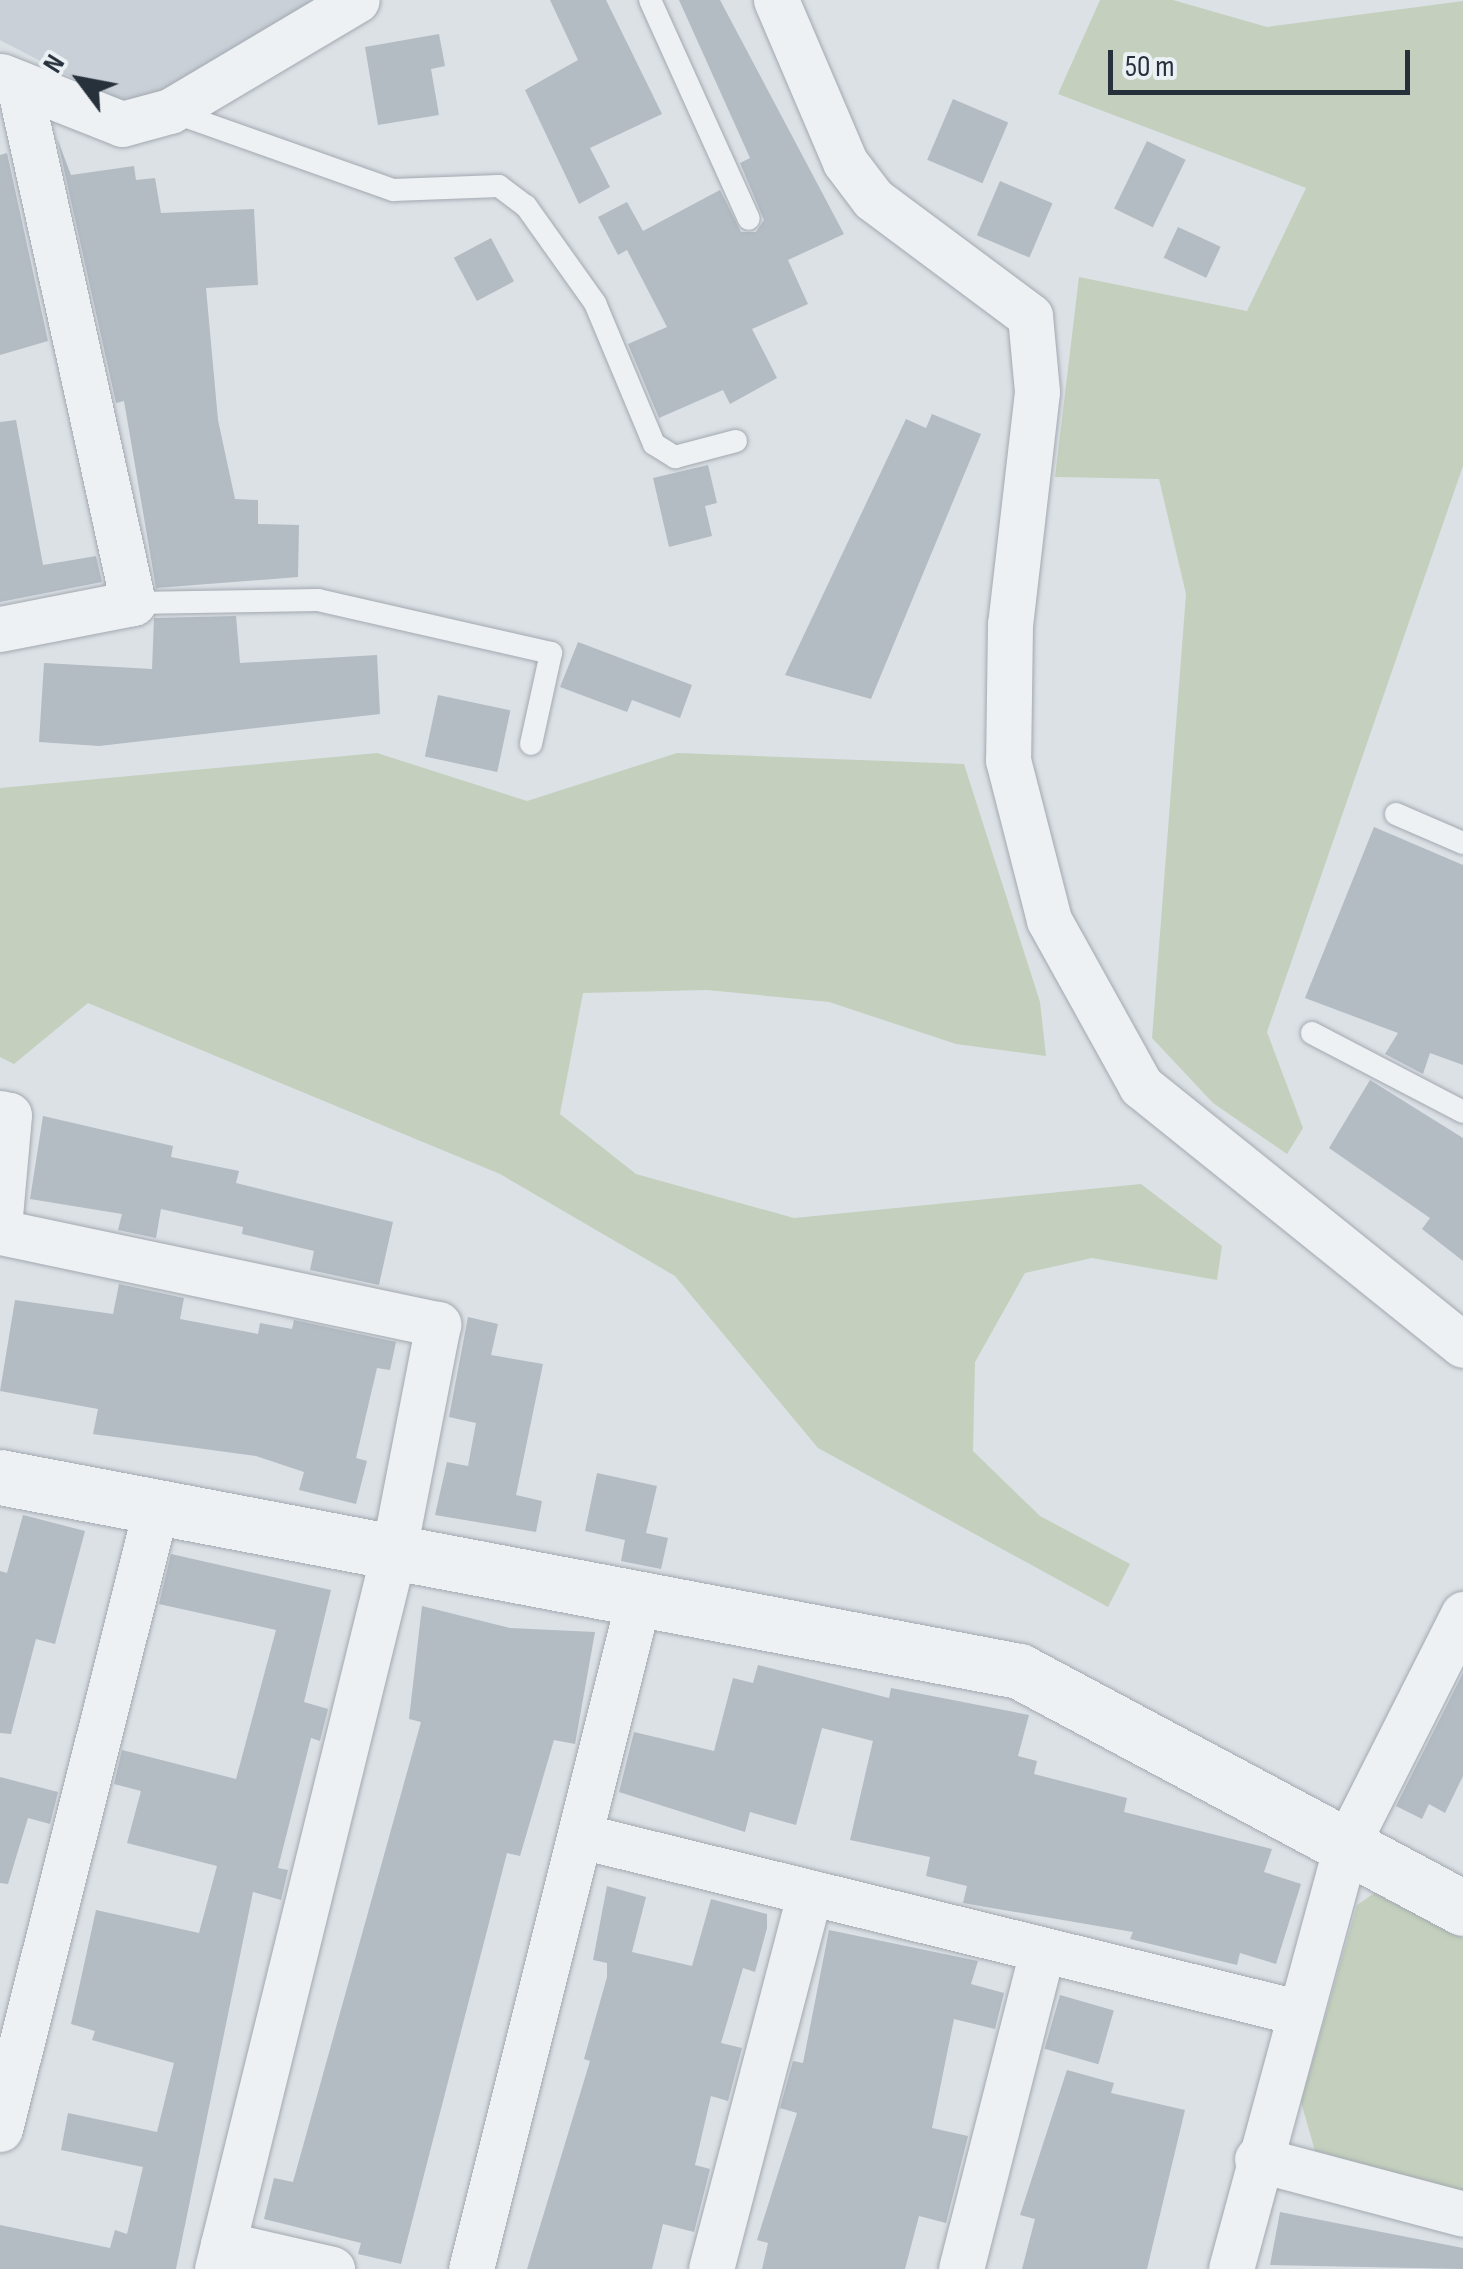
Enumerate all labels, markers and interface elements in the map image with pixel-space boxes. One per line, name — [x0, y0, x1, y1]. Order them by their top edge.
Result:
north arrow — [30, 30, 130, 130]
scale bar — [1113, 30, 1416, 92]
text: N — [36, 49, 72, 79]
text: 50 m — [1125, 49, 1174, 85]

